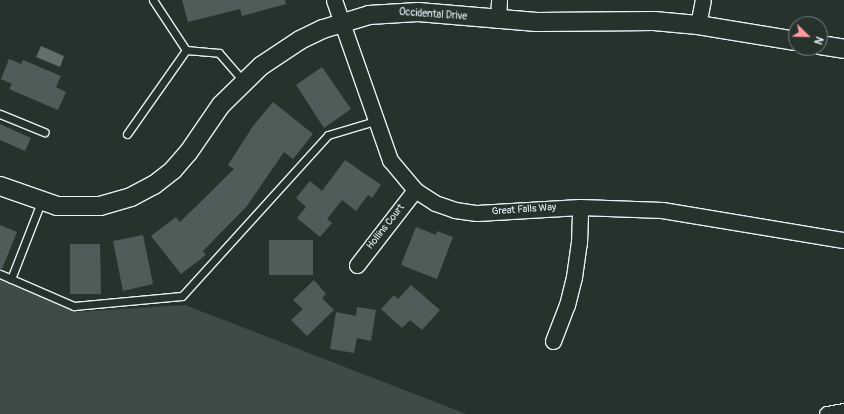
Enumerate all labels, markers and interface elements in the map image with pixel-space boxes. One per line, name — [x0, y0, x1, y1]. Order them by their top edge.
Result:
street label: Occidental Drive — [399, 7, 467, 23]
north arrow — [788, 16, 828, 56]
text: N — [811, 35, 826, 46]
street label: Hollins Court — [365, 202, 407, 252]
street label: Great Falls Way — [491, 202, 557, 218]

